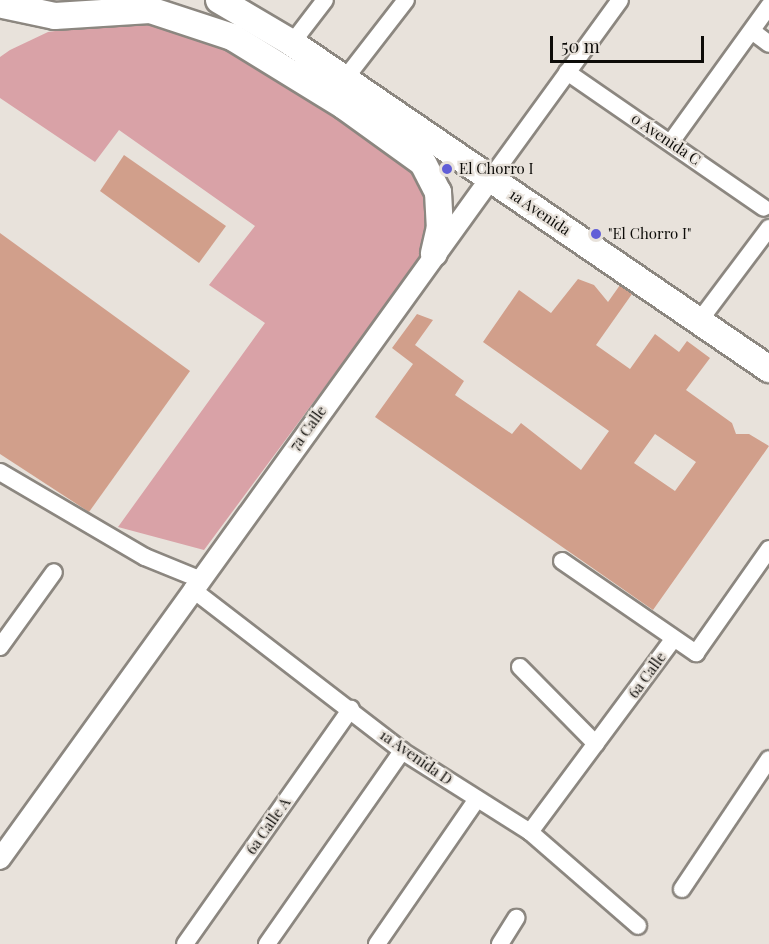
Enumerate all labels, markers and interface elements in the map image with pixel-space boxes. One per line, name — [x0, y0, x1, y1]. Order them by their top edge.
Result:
scale bar — [553, 24, 708, 62]
text: 50 m — [561, 34, 600, 58]
street label: 0 Avenida C — [628, 109, 704, 169]
place label: El Chorro I — [459, 160, 534, 178]
marker: El Chorro I — [440, 162, 454, 176]
street label: 1a Avenida — [506, 185, 574, 239]
place label: "El Chorro I" — [608, 225, 692, 243]
marker: "El Chorro I" — [589, 227, 603, 241]
street label: 7a Calle — [286, 402, 330, 454]
street label: 6a Calle — [624, 648, 670, 702]
street label: 1a Avenida D — [376, 725, 456, 789]
street label: 6a Calle A — [242, 794, 294, 858]

